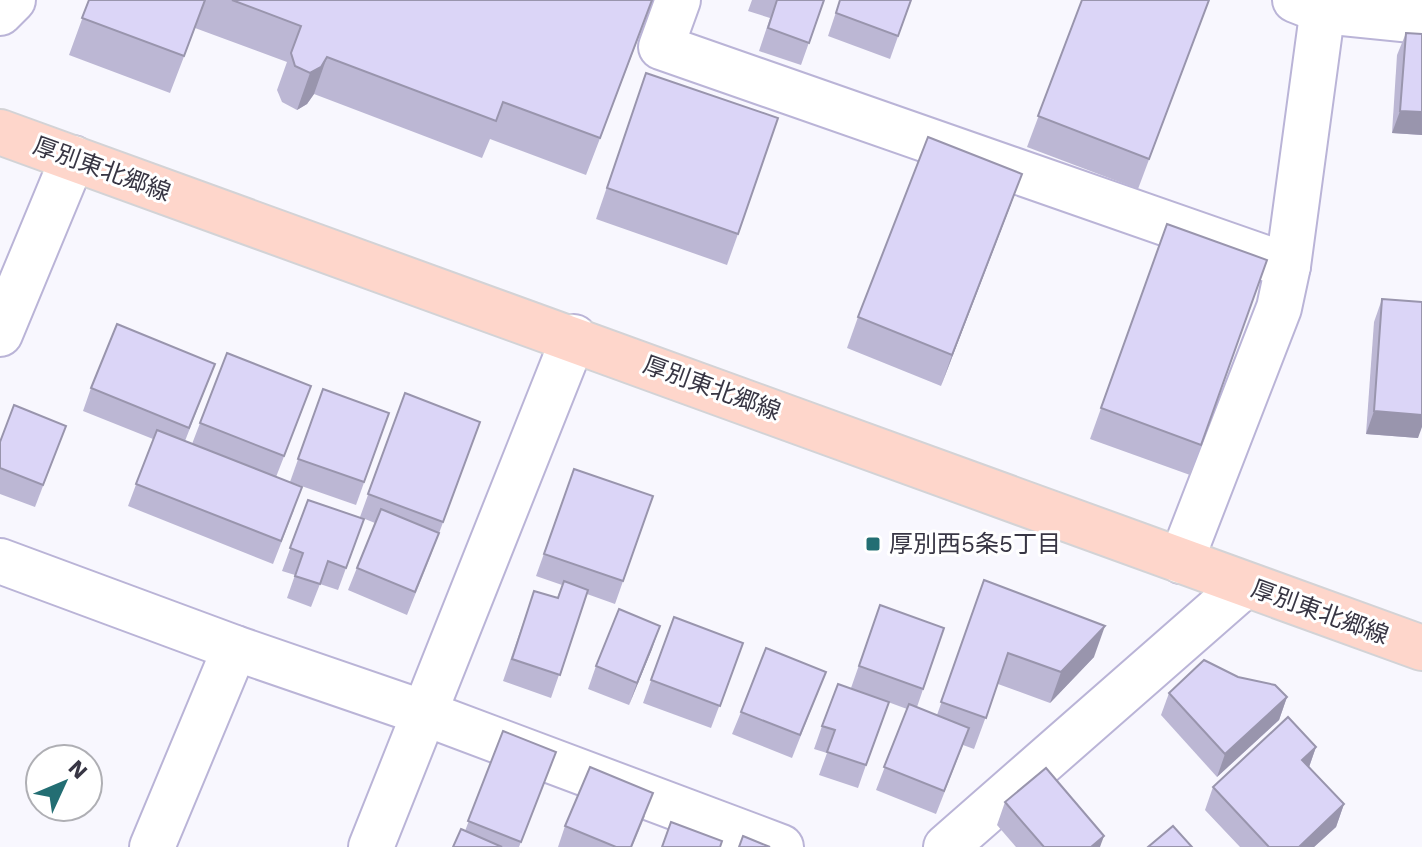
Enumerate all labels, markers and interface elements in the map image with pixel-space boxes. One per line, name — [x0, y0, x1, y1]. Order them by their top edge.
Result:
street label: 厚別東北郷線 — [30, 131, 174, 207]
street label: 厚別東北郷線 — [640, 350, 784, 426]
place label: 厚別西5条5丁目 — [889, 530, 1061, 558]
marker: 厚別西5条5丁目 — [864, 535, 882, 553]
street label: 厚別東北郷線 — [1248, 574, 1392, 650]
north arrow — [24, 743, 104, 823]
text: N — [63, 755, 93, 784]

